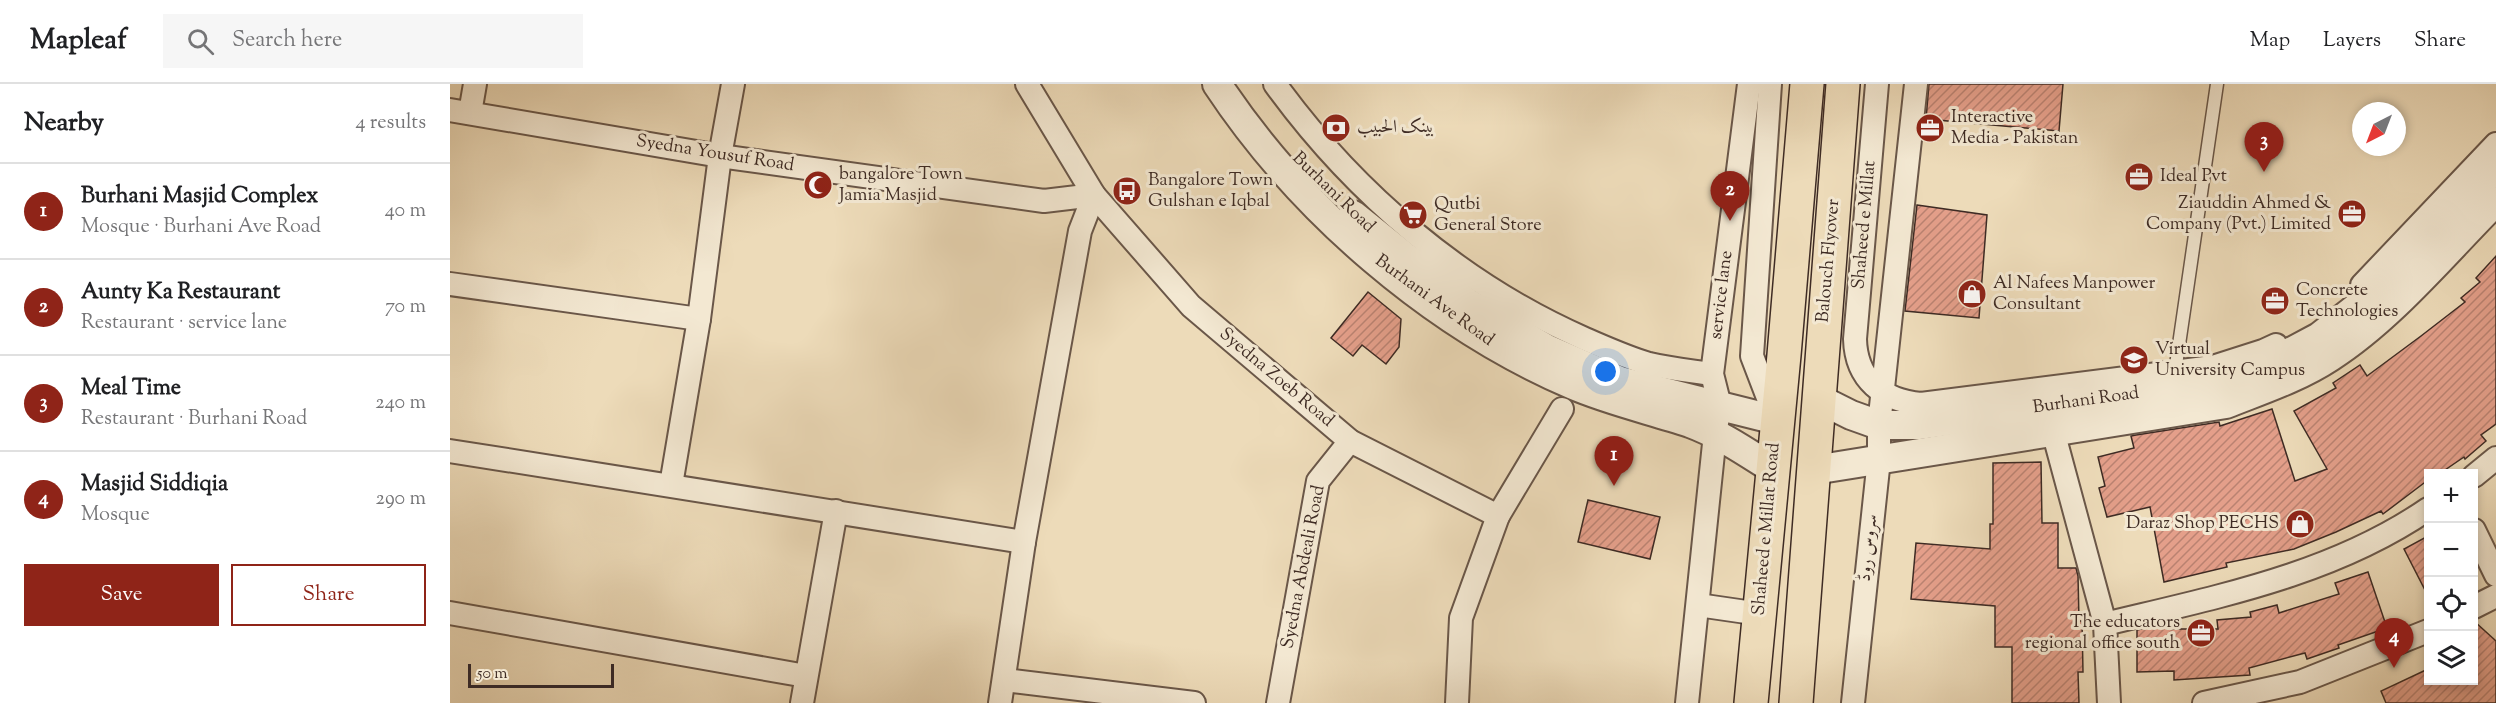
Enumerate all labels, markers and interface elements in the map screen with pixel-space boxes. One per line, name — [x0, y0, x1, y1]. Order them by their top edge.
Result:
search box — [163, 14, 583, 68]
text: Mapleaf — [30, 21, 127, 61]
icon: search — [184, 25, 217, 58]
text: Search here — [232, 25, 342, 57]
text: Map — [2250, 26, 2290, 56]
text: Layers — [2323, 26, 2381, 56]
text: Share — [2414, 26, 2466, 56]
north arrow — [2352, 102, 2406, 156]
text: Nearby — [24, 105, 104, 142]
place label: Interactive Media - Pakistan — [1951, 105, 2079, 152]
text: 4 results — [355, 109, 426, 138]
bank icon: بينک الحبيب — [1320, 112, 1352, 144]
office icon: Interactive Media - Pakistan — [1914, 112, 1946, 144]
place label: بينک الحبيب — [1357, 115, 1434, 141]
pin: 3 — [2244, 122, 2284, 172]
street label: Syedna Yousuf Road — [634, 129, 796, 179]
street label: Burhani Road — [1285, 146, 1381, 240]
street label: Shaheed e Millat — [1846, 160, 1884, 290]
office icon: Ideal Pvt — [2123, 161, 2155, 193]
place label: bangalore Town Jamia Masjid — [838, 162, 963, 209]
place label: Ideal Pvt — [2160, 164, 2227, 190]
place label: Bangalore Town Gulshan e Iqbal — [1148, 168, 1274, 215]
mosque icon: bangalore Town Jamia Masjid — [802, 169, 834, 201]
pin: 2 — [1710, 172, 1750, 221]
bus stop icon: Bangalore Town Gulshan e Iqbal — [1111, 175, 1143, 207]
text: Burhani Masjid Complex — [81, 181, 318, 213]
place label: Ziauddin Ahmed & Company (Pvt.) Limited — [2146, 191, 2331, 238]
place label: Qutbi General Store — [1434, 192, 1542, 239]
text: 1 — [40, 197, 47, 226]
text: 40 m — [385, 197, 426, 226]
street label: Balouch Flyover — [1811, 198, 1847, 324]
office icon: Ziauddin Ahmed & Company (Pvt.) Limited — [2336, 198, 2368, 230]
supermarket icon: Qutbi General Store — [1397, 199, 1429, 231]
text: Mosque · Burhani Ave Road — [81, 213, 321, 242]
street label: Burhani Ave Road — [1369, 249, 1499, 353]
street label: service lane — [1704, 249, 1740, 341]
place label: Al Nafees Manpower Consultant — [1993, 271, 2156, 318]
text: Aunty Ka Restaurant — [81, 277, 280, 309]
shop icon: Al Nafees Manpower Consultant — [1956, 278, 1988, 310]
place label: Concrete Technologies — [2296, 278, 2398, 325]
office icon: Concrete Technologies — [2259, 285, 2291, 317]
text: 2 — [39, 293, 48, 322]
text: 70 m — [385, 293, 426, 322]
text: Restaurant · service lane — [81, 309, 287, 338]
street label: Syedna Zoeb Road — [1213, 322, 1339, 434]
place label: Virtual University Campus — [2155, 337, 2305, 384]
school or university icon: Virtual University Campus — [2118, 344, 2150, 376]
your location — [1591, 357, 1620, 386]
text: Meal Time — [81, 373, 181, 405]
street label: Burhani Road — [2031, 381, 2141, 421]
text: 3 — [39, 389, 48, 418]
text: 240 m — [375, 389, 426, 418]
text: Restaurant · Burhani Road — [81, 405, 307, 434]
pin: 1 — [1594, 436, 1634, 486]
street label: Shaheed e Millat Road — [1746, 442, 1788, 616]
text: Masjid Siddiqia — [81, 469, 228, 501]
map controls — [2424, 469, 2478, 685]
button: + — [2424, 469, 2478, 523]
street label: Syedna Abdeali Road — [1275, 483, 1333, 651]
text: 4 — [38, 485, 49, 514]
text: 290 m — [376, 485, 426, 514]
text: Mosque — [81, 501, 150, 530]
shop icon: Daraz Shop PECHS — [2284, 508, 2316, 540]
place label: Daraz Shop PECHS — [2126, 511, 2279, 537]
street label: سروس روڈ — [1853, 513, 1885, 583]
button: − — [2424, 523, 2478, 577]
button: Save — [24, 564, 219, 626]
button: Share — [231, 564, 426, 626]
button: locate — [2424, 577, 2478, 631]
place label: The educators regional office south — [2025, 610, 2180, 657]
office icon: The educators regional office south — [2185, 617, 2217, 649]
pin: 4 — [2374, 618, 2414, 668]
button: layers — [2424, 631, 2478, 685]
scale bar — [468, 661, 614, 688]
text: 50 m — [477, 663, 508, 686]

